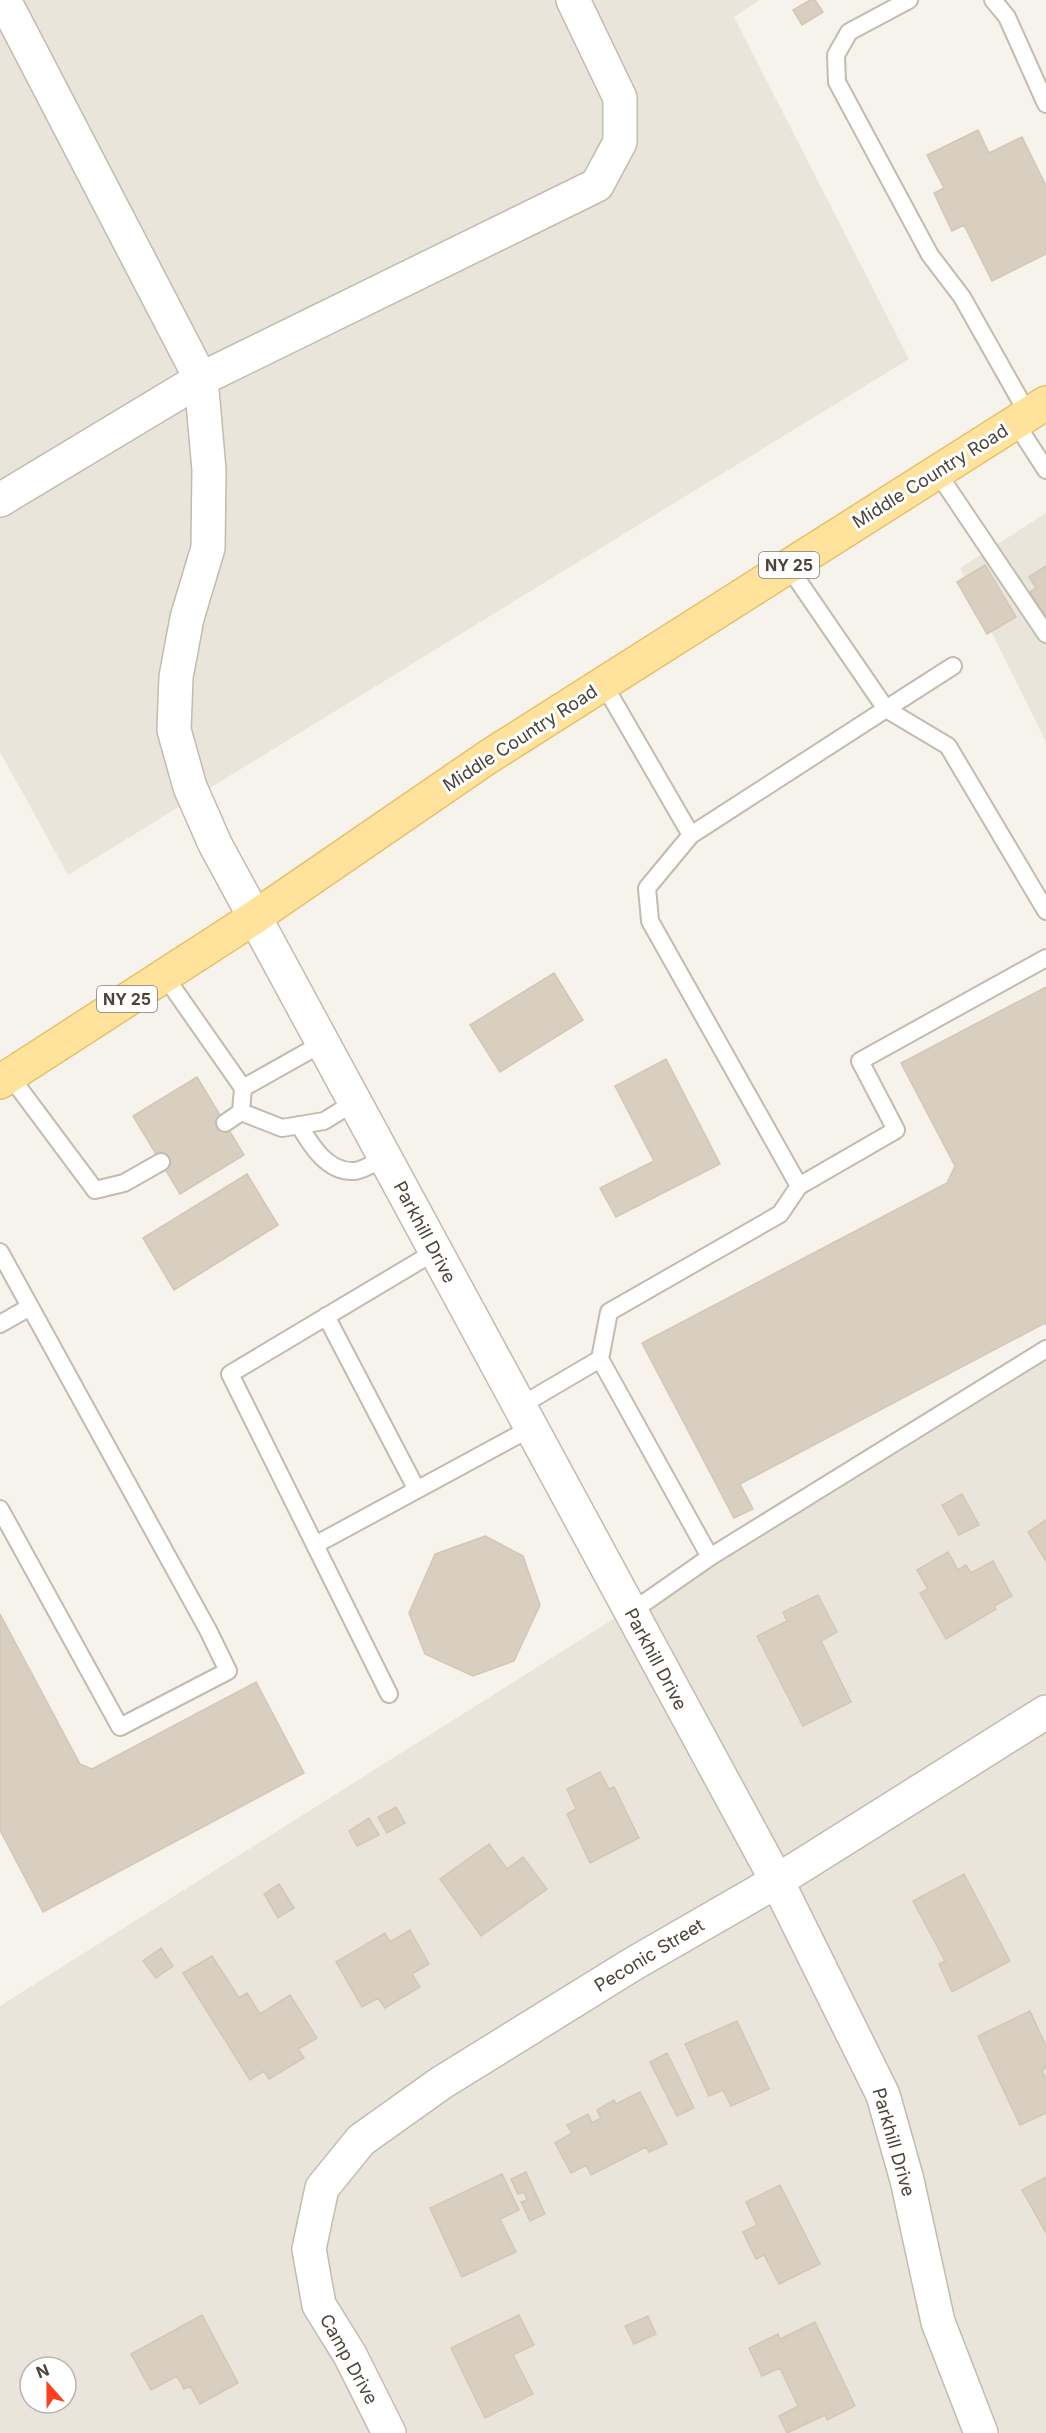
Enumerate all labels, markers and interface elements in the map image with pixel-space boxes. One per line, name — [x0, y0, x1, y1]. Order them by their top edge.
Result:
street label: Middle Country Road — [848, 420, 1012, 532]
road number: NY 25 — [759, 552, 819, 578]
street label: Middle Country Road — [439, 680, 601, 796]
road number: NY 25 — [97, 986, 157, 1012]
street label: Parkhill Drive — [389, 1178, 461, 1286]
street label: Parkhill Drive — [620, 1605, 692, 1713]
street label: Peconic Street — [590, 1914, 708, 1996]
street label: Parkhill Drive — [868, 2085, 920, 2199]
street label: Camp Drive — [316, 2310, 382, 2408]
north arrow — [18, 2355, 78, 2415]
text: N — [33, 2359, 52, 2383]

